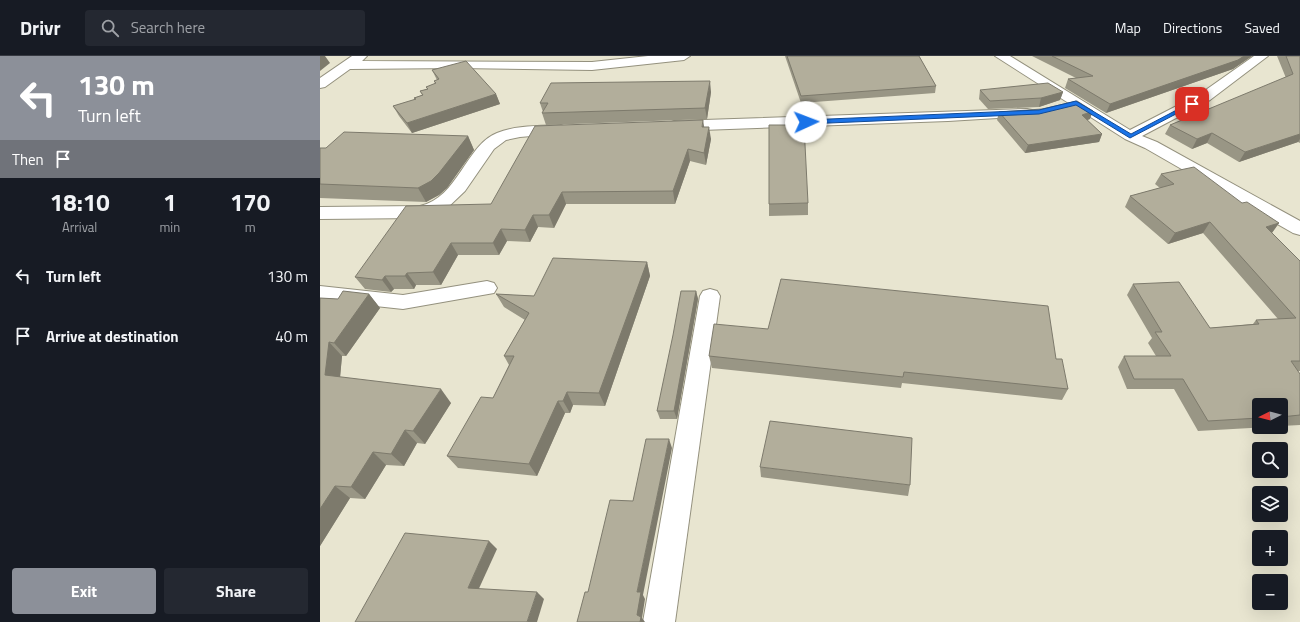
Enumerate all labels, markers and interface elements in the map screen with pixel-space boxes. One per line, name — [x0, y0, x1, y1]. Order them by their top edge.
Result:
search box — [85, 10, 365, 46]
text: Drivr — [20, 13, 61, 42]
text: Search here — [131, 16, 205, 39]
icon: search — [99, 17, 121, 39]
text: Map — [1115, 17, 1141, 38]
text: Directions — [1163, 17, 1222, 38]
text: Saved — [1244, 17, 1280, 38]
text: 130 m — [78, 63, 155, 106]
icon: left — [12, 72, 64, 124]
pin — [1175, 87, 1209, 121]
icon: arrive — [1181, 93, 1203, 115]
position arrow — [785, 101, 827, 143]
text: Turn left — [78, 102, 141, 129]
text: Then — [12, 148, 44, 171]
icon: arrive — [52, 148, 74, 170]
text: 18:10 — [50, 184, 110, 220]
text: 1 — [163, 184, 177, 220]
text: 170 — [230, 184, 270, 220]
text: Arrival — [62, 217, 97, 237]
text: min — [159, 217, 180, 237]
text: m — [245, 217, 256, 237]
icon: left — [12, 265, 34, 287]
text: Turn left — [46, 265, 101, 288]
text: 130 m — [267, 265, 308, 288]
icon: arrive — [12, 325, 34, 347]
text: Arrive at destination — [46, 325, 179, 348]
text: 40 m — [275, 325, 308, 348]
north arrow — [1252, 398, 1288, 434]
map controls — [1252, 398, 1288, 610]
button: search — [1252, 442, 1288, 478]
button: layers — [1252, 486, 1288, 522]
button: + — [1252, 530, 1288, 566]
button: Exit — [12, 568, 156, 614]
button: Share — [164, 568, 308, 614]
button: − — [1252, 574, 1288, 610]

